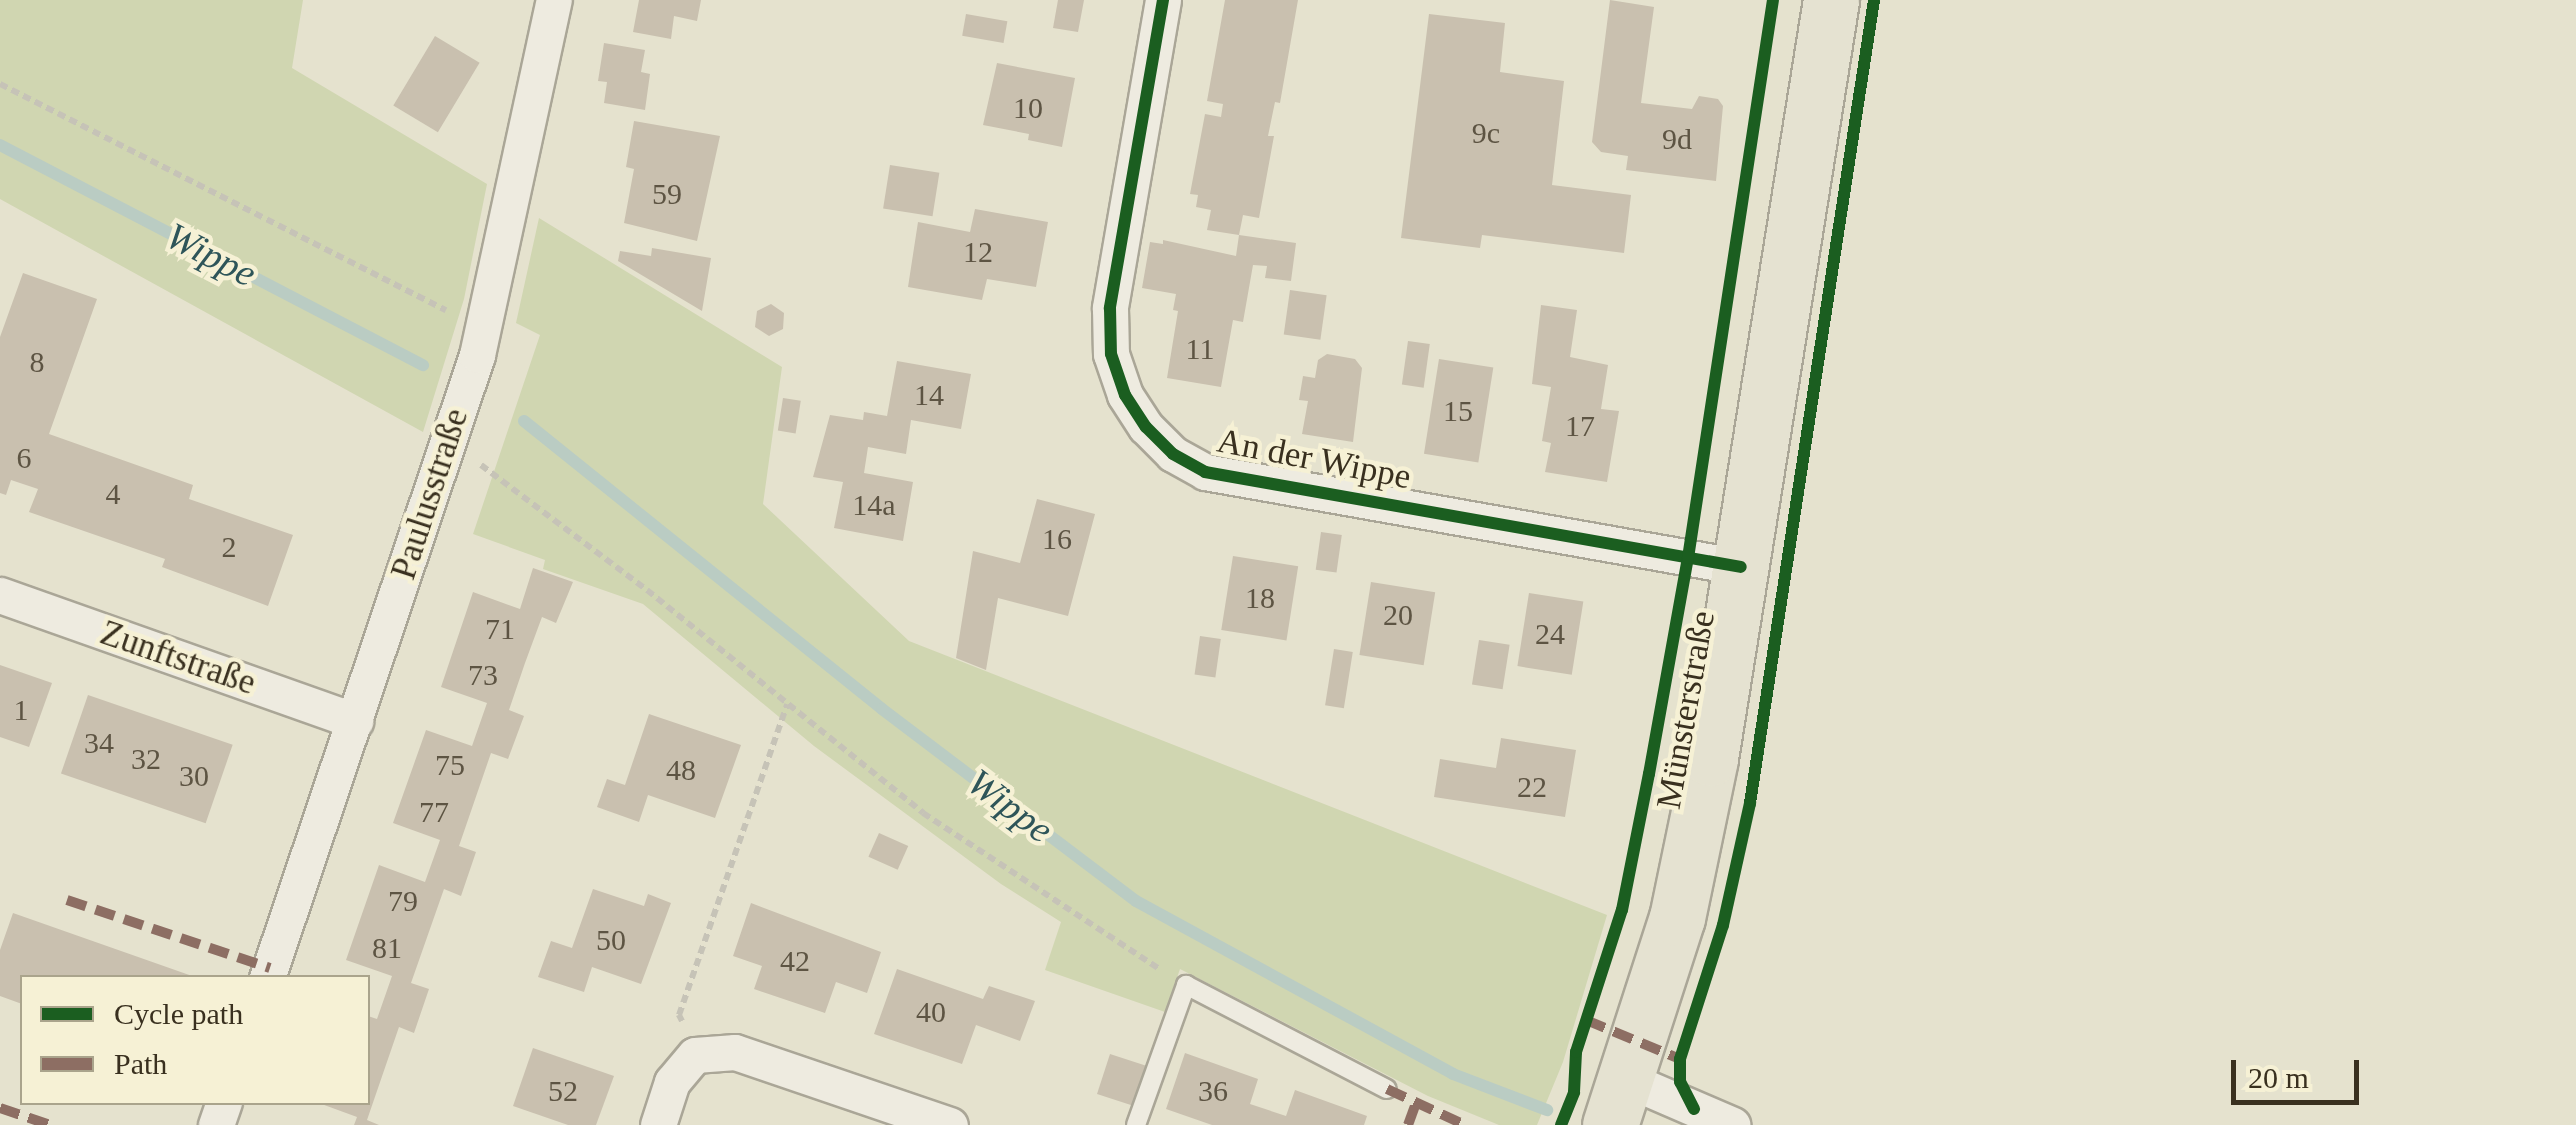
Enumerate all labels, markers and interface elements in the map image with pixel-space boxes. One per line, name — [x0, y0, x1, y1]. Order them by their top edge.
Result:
house number: 10 — [1013, 90, 1043, 126]
house number: 9c — [1472, 115, 1500, 151]
house number: 9d — [1662, 121, 1692, 157]
house number: 59 — [652, 176, 682, 212]
water label: Wippe — [158, 213, 264, 297]
house number: 12 — [963, 234, 993, 270]
house number: 11 — [1186, 331, 1214, 367]
house number: 8 — [30, 344, 44, 380]
house number: 14 — [914, 377, 944, 413]
house number: 15 — [1443, 393, 1473, 429]
street label: Paulusstraße — [383, 403, 477, 585]
house number: 17 — [1565, 408, 1595, 444]
street label: An der Wippe — [1213, 420, 1415, 498]
house number: 6 — [16, 440, 32, 476]
house number: 4 — [106, 476, 120, 512]
house number: 14a — [852, 487, 896, 523]
house number: 16 — [1042, 521, 1072, 557]
house number: 2 — [222, 529, 236, 565]
house number: 18 — [1245, 580, 1275, 616]
house number: 20 — [1383, 597, 1413, 633]
street label: Münsterstraße — [1648, 608, 1724, 812]
house number: 71 — [485, 611, 515, 647]
street label: Zunftstraße — [95, 612, 261, 704]
house number: 24 — [1535, 616, 1565, 652]
house number: 73 — [468, 657, 498, 693]
house number: 1 — [14, 692, 28, 728]
house number: 34 — [84, 725, 114, 761]
house number: 32 — [131, 741, 161, 777]
house number: 75 — [435, 747, 465, 783]
house number: 48 — [666, 752, 696, 788]
house number: 30 — [179, 758, 209, 794]
water label: Wippe — [958, 759, 1062, 853]
house number: 22 — [1517, 769, 1547, 805]
house number: 77 — [419, 794, 449, 830]
house number: 79 — [388, 883, 418, 919]
house number: 50 — [596, 922, 626, 958]
house number: 81 — [372, 930, 402, 966]
house number: 42 — [780, 943, 810, 979]
legend — [20, 975, 370, 1105]
house number: 40 — [916, 994, 946, 1030]
text: Cycle path — [114, 997, 243, 1030]
scale bar — [2236, 1040, 2364, 1102]
text: Path — [114, 1047, 167, 1080]
text: 20 m — [2248, 1061, 2309, 1094]
house number: 52 — [548, 1073, 578, 1109]
house number: 36 — [1198, 1073, 1228, 1109]

